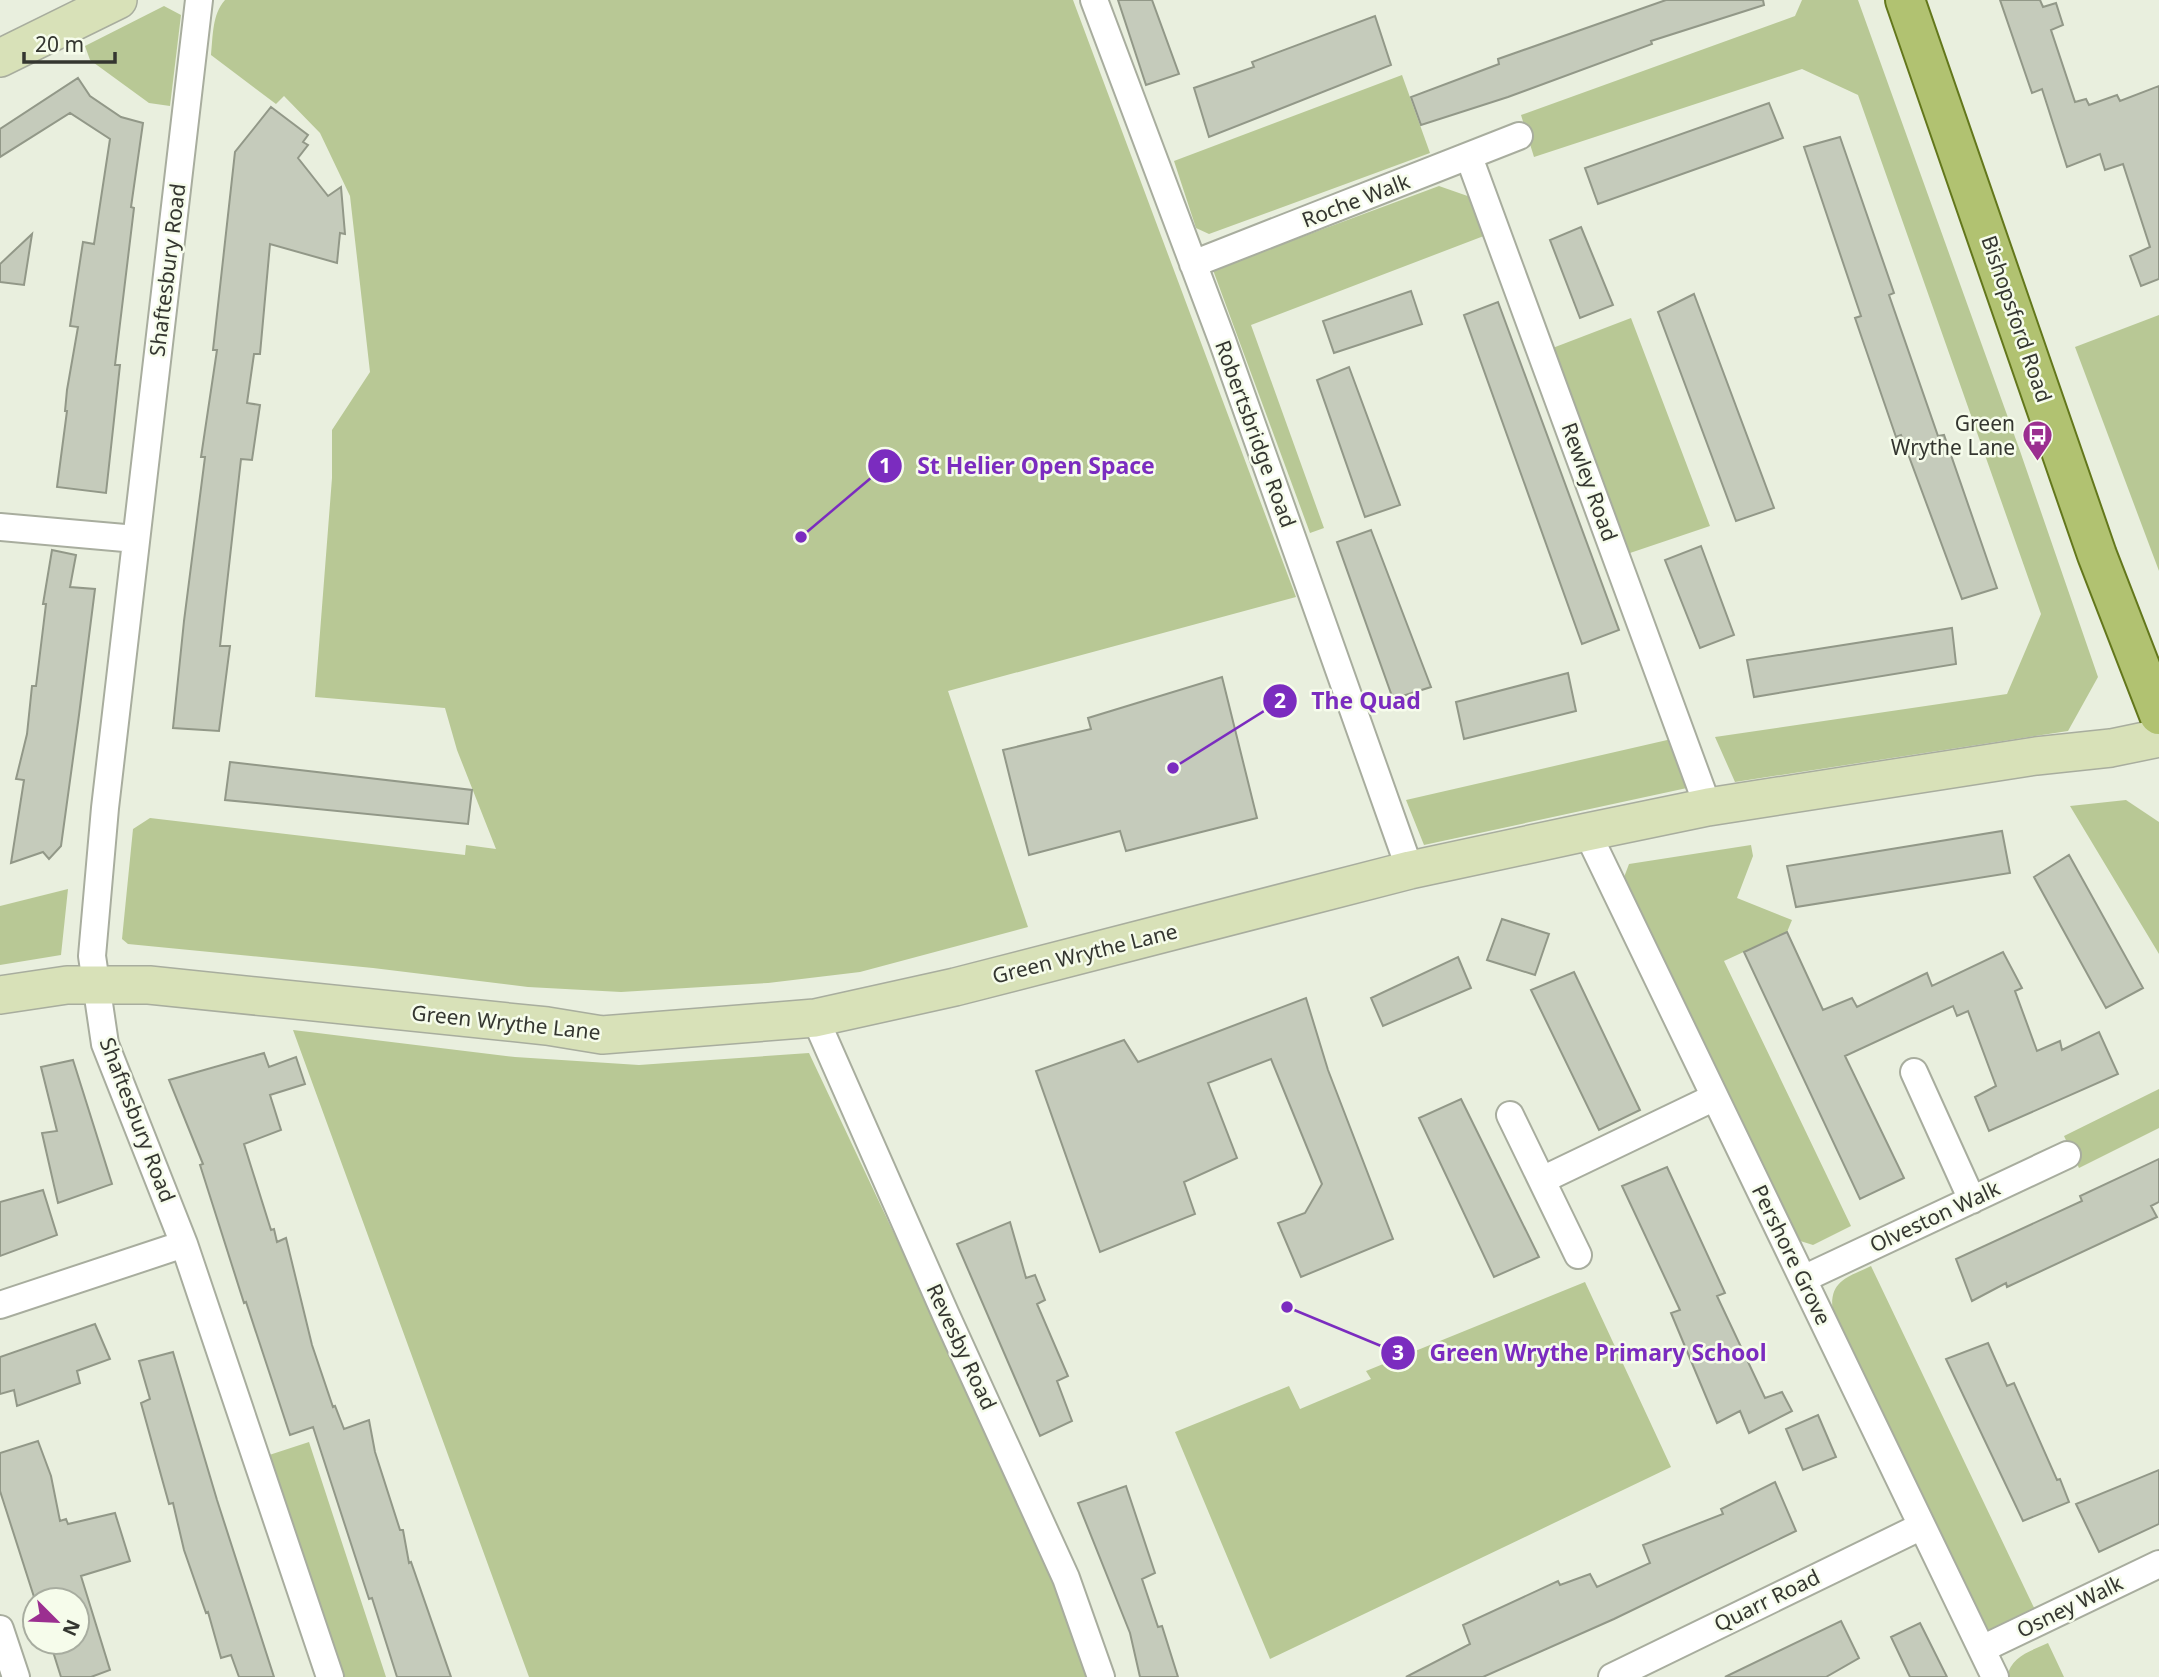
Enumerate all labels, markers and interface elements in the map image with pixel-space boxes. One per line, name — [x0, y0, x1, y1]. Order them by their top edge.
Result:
scale bar — [24, 21, 116, 65]
text: 20 m — [35, 30, 84, 58]
street label: Roche Walk — [1298, 166, 1414, 234]
street label: Shaftesbury Road — [142, 182, 192, 358]
street label: Bishopsford Road — [1975, 231, 2059, 406]
street label: Robertsbridge Road — [1209, 336, 1303, 531]
place label: Green Wrythe Lane — [1891, 409, 2015, 461]
street label: Rewley Road — [1555, 418, 1624, 545]
bus stop icon: Green Wrythe Lane — [2021, 419, 2055, 463]
callout: St Helier Open Space — [868, 444, 1168, 488]
text: St Helier Open Space — [917, 449, 1155, 481]
text: 1 — [879, 451, 891, 479]
callout: The Quad — [1262, 679, 1435, 723]
text: The Quad — [1311, 684, 1421, 716]
text: 2 — [1274, 686, 1286, 714]
street label: Green Wrythe Lane — [989, 916, 1180, 990]
street label: Green Wrythe Lane — [410, 998, 602, 1046]
street label: Shaftesbury Road — [94, 1033, 182, 1206]
street label: Olveston Walk — [1865, 1173, 2005, 1259]
street label: Pershore Grove — [1746, 1180, 1838, 1329]
street label: Revesby Road — [920, 1279, 1003, 1414]
callout: Green Wrythe Primary School — [1381, 1331, 1781, 1375]
text: Green Wrythe Primary School — [1429, 1336, 1767, 1368]
text: 3 — [1392, 1338, 1404, 1366]
street label: Quarr Road — [1709, 1562, 1824, 1638]
street label: Osney Walk — [2012, 1568, 2128, 1644]
north arrow — [21, 1586, 91, 1656]
text: N — [57, 1616, 87, 1640]

